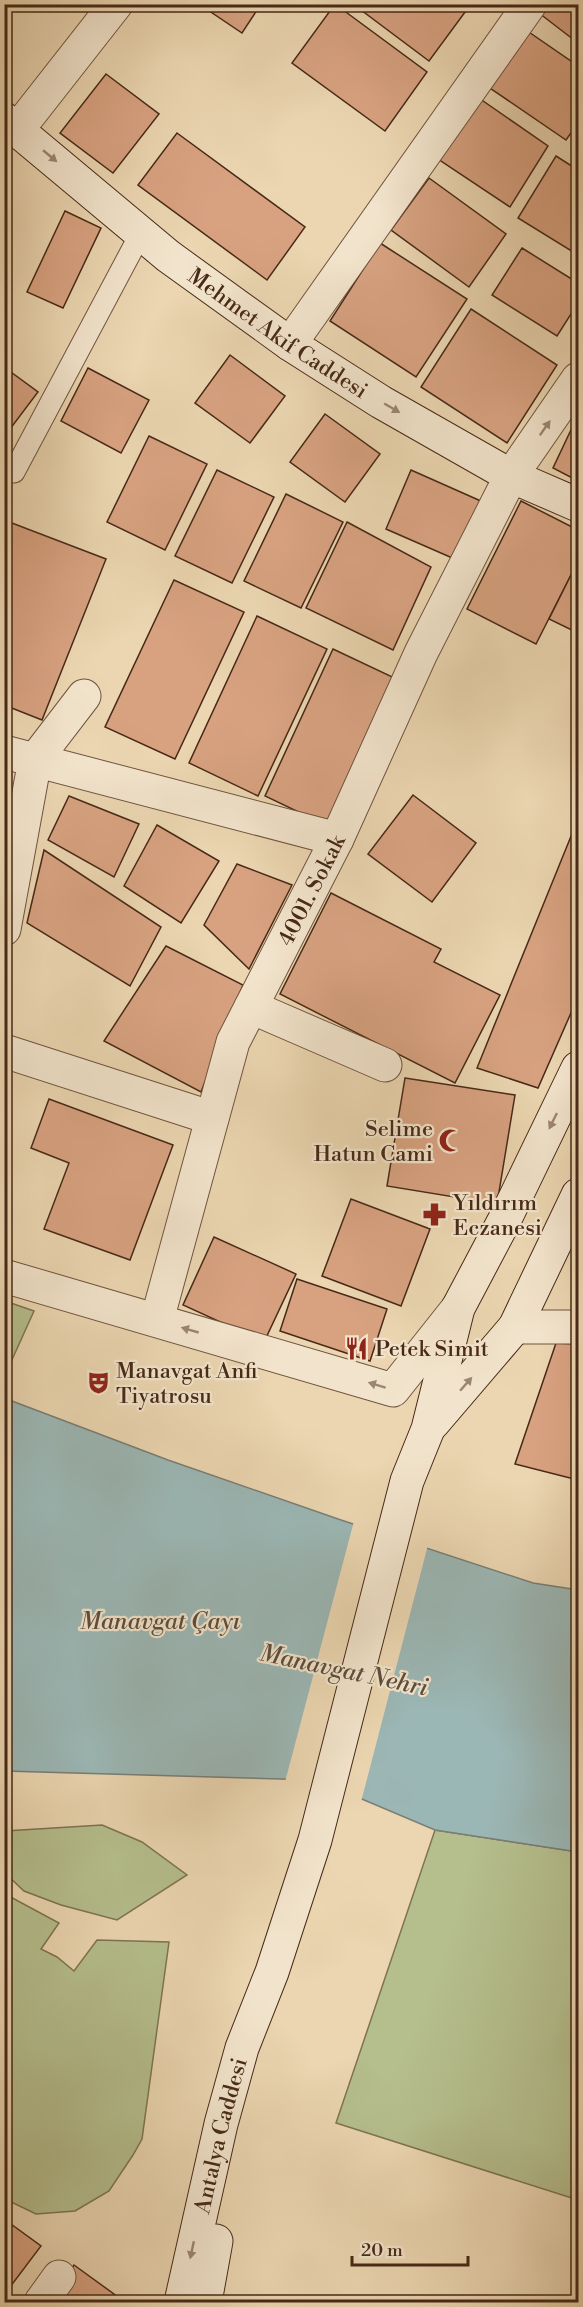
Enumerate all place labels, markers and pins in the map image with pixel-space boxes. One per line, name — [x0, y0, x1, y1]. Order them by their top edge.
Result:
place label: Selime Hatun Cami — [313, 1116, 433, 1168]
mosque icon: Selime Hatun Cami — [438, 1128, 464, 1154]
place label: Yıldırım Eczanesi — [452, 1190, 542, 1242]
pharmacy icon: Yıldırım Eczanesi — [422, 1202, 448, 1228]
restaurant icon: Petek Simit — [344, 1335, 370, 1361]
place label: Petek Simit — [375, 1336, 489, 1363]
place label: Manavgat Anfi Tiyatrosu — [116, 1358, 258, 1410]
theatre icon: Manavgat Anfi Tiyatrosu — [85, 1370, 111, 1396]

